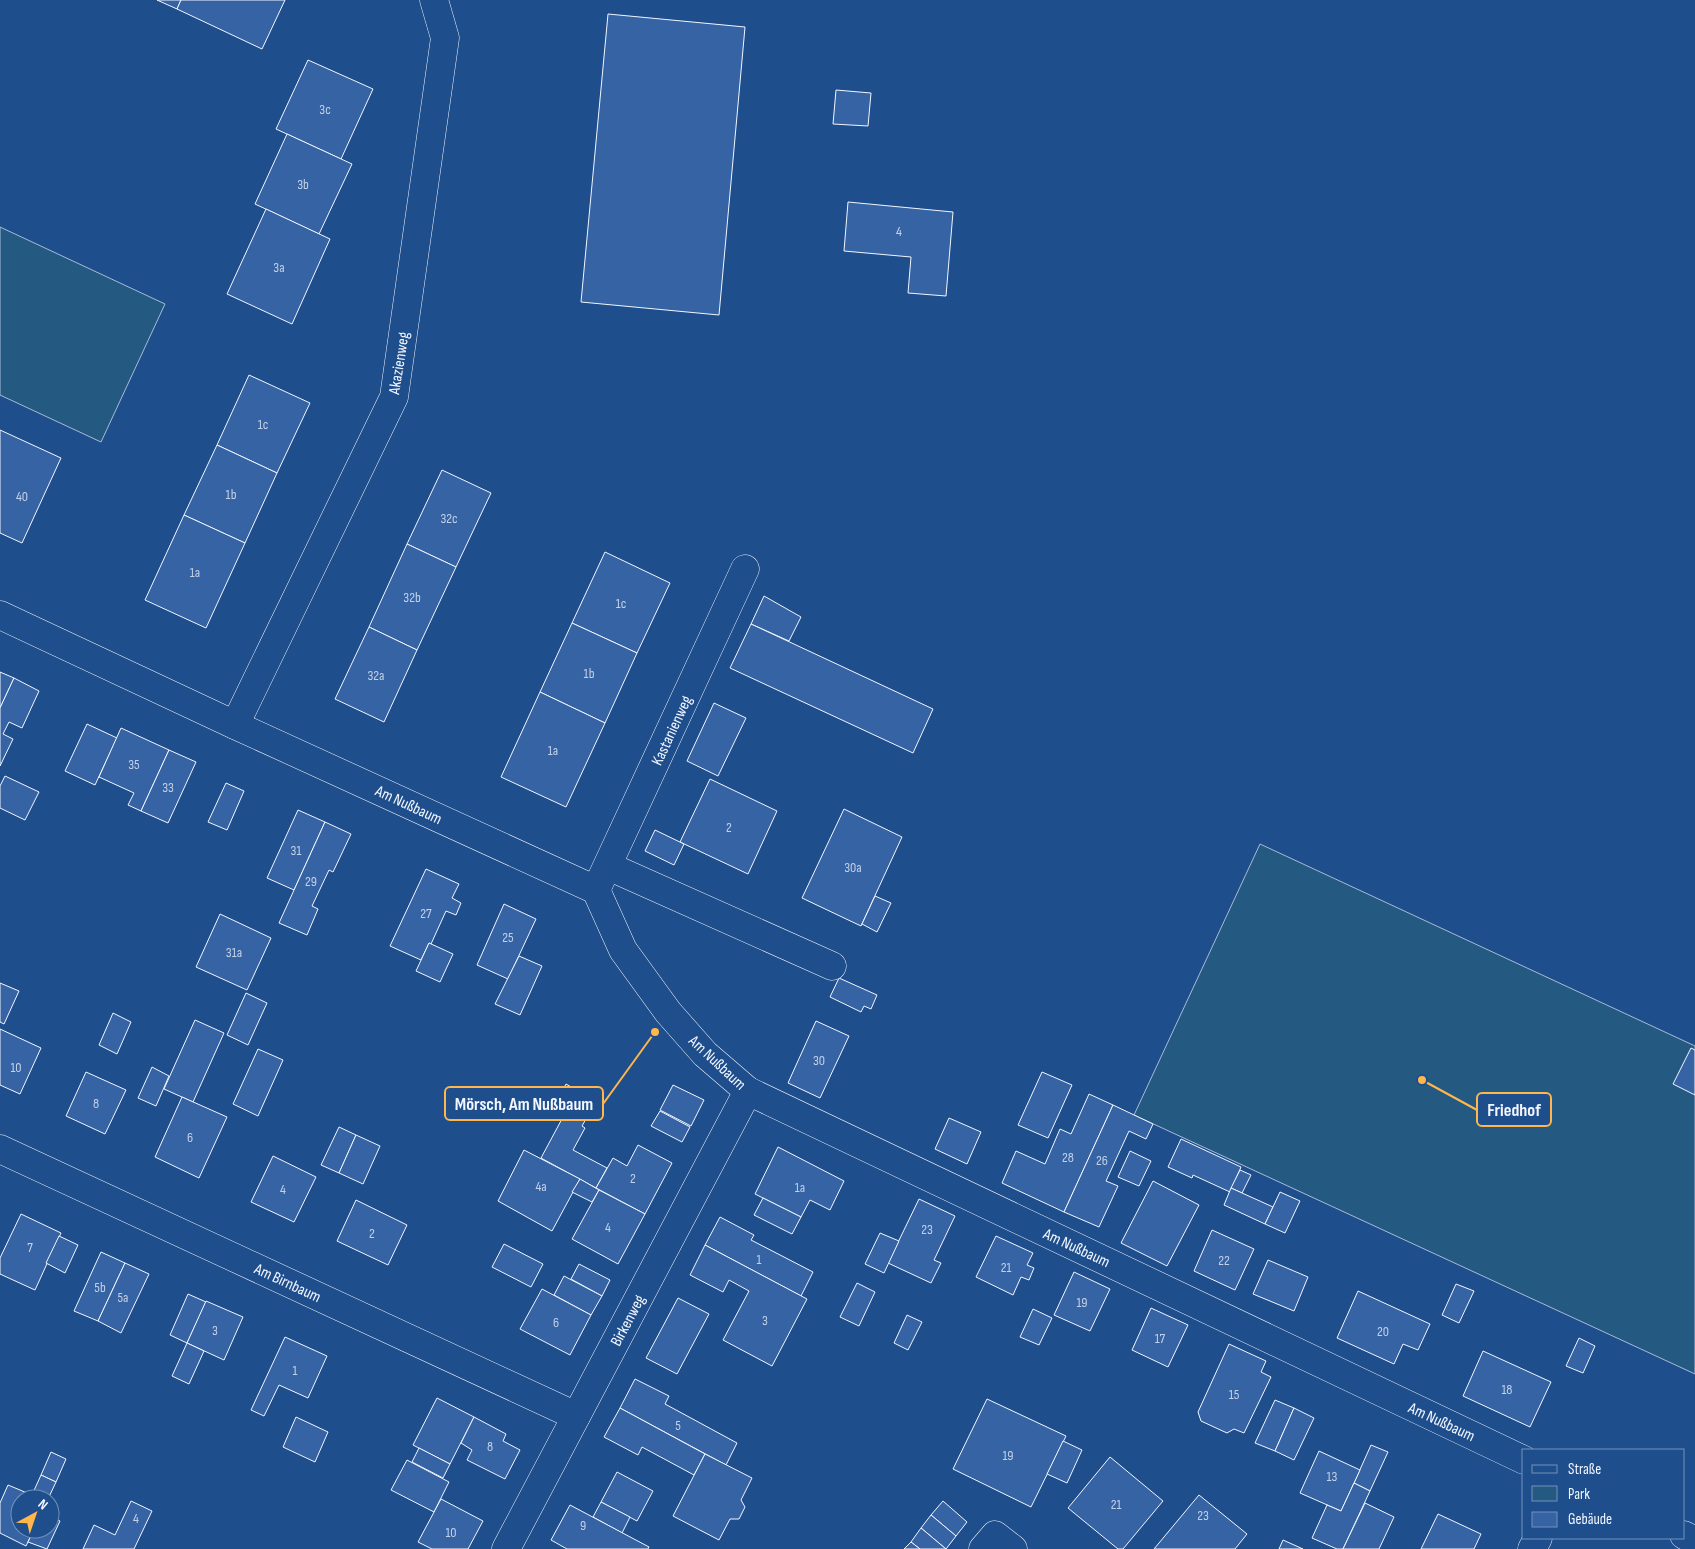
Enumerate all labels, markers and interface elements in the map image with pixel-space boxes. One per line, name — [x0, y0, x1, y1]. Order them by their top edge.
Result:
house number: 3c — [319, 101, 331, 118]
house number: 3b — [297, 176, 309, 193]
house number: 4 — [896, 223, 902, 240]
house number: 3a — [273, 259, 285, 276]
street label: Akazienweg — [385, 331, 414, 397]
house number: 1c — [258, 416, 268, 433]
house number: 1b — [226, 486, 237, 503]
house number: 40 — [16, 488, 28, 505]
house number: 32c — [440, 510, 458, 527]
house number: 1a — [190, 564, 200, 581]
house number: 32b — [403, 589, 421, 606]
house number: 1c — [616, 595, 626, 612]
house number: 1b — [584, 665, 595, 682]
house number: 32a — [367, 667, 385, 684]
street label: Kastanienweg — [648, 693, 697, 769]
house number: 1a — [548, 742, 558, 759]
house number: 35 — [128, 756, 140, 773]
house number: 33 — [162, 779, 174, 796]
street label: Am Nußbaum — [371, 781, 445, 829]
house number: 2 — [726, 819, 732, 836]
house number: 31 — [291, 842, 301, 859]
house number: 30a — [844, 859, 862, 876]
house number: 29 — [305, 873, 317, 890]
house number: 27 — [420, 905, 432, 922]
house number: 25 — [502, 929, 514, 946]
house number: 31a — [226, 944, 242, 961]
street label: Am Nußbaum — [684, 1031, 750, 1094]
house number: 30 — [813, 1052, 825, 1069]
house number: 10 — [10, 1059, 22, 1076]
callout: Mörsch, Am Nußbaum — [445, 1087, 603, 1120]
callout: Friedhof — [1477, 1093, 1551, 1126]
text: Mörsch, Am Nußbaum — [455, 1094, 593, 1115]
house number: 8 — [93, 1095, 99, 1112]
text: Friedhof — [1487, 1100, 1541, 1121]
house number: 6 — [187, 1129, 193, 1146]
house number: 28 — [1062, 1149, 1074, 1166]
house number: 26 — [1096, 1152, 1108, 1169]
house number: 2 — [630, 1170, 636, 1187]
house number: 4a — [535, 1178, 547, 1195]
house number: 1a — [795, 1179, 805, 1196]
house number: 4 — [280, 1181, 286, 1198]
house number: 4 — [605, 1219, 611, 1236]
house number: 23 — [921, 1221, 933, 1238]
street label: Am Nußbaum — [1039, 1224, 1113, 1272]
house number: 2 — [369, 1225, 375, 1242]
house number: 7 — [27, 1239, 33, 1256]
house number: 1 — [757, 1251, 762, 1268]
house number: 22 — [1218, 1252, 1230, 1269]
street label: Am Birnbaum — [250, 1259, 324, 1307]
house number: 21 — [1001, 1259, 1011, 1276]
house number: 5b — [94, 1279, 106, 1296]
house number: 5a — [117, 1289, 129, 1306]
street label: Birkenweg — [607, 1292, 650, 1350]
house number: 19 — [1076, 1294, 1088, 1311]
house number: 3 — [762, 1312, 768, 1329]
house number: 6 — [553, 1314, 559, 1331]
house number: 3 — [212, 1322, 218, 1339]
house number: 20 — [1377, 1323, 1389, 1340]
house number: 17 — [1155, 1330, 1166, 1347]
house number: 1 — [293, 1362, 298, 1379]
house number: 18 — [1501, 1381, 1513, 1398]
house number: 15 — [1229, 1386, 1240, 1403]
street label: Am Nußbaum — [1404, 1398, 1478, 1446]
house number: 5 — [675, 1417, 681, 1434]
house number: 8 — [487, 1438, 493, 1455]
house number: 19 — [1002, 1447, 1014, 1464]
legend — [1522, 1449, 1685, 1539]
text: Straße — [1568, 1460, 1601, 1479]
house number: 13 — [1327, 1468, 1338, 1485]
text: Park — [1568, 1485, 1590, 1504]
north arrow — [10, 1489, 60, 1539]
text: N — [35, 1496, 51, 1513]
house number: 21 — [1111, 1496, 1121, 1513]
house number: 23 — [1197, 1507, 1209, 1524]
house number: 4 — [133, 1510, 139, 1527]
text: Gebäude — [1568, 1510, 1612, 1529]
house number: 9 — [580, 1517, 586, 1534]
house number: 10 — [445, 1524, 457, 1541]

